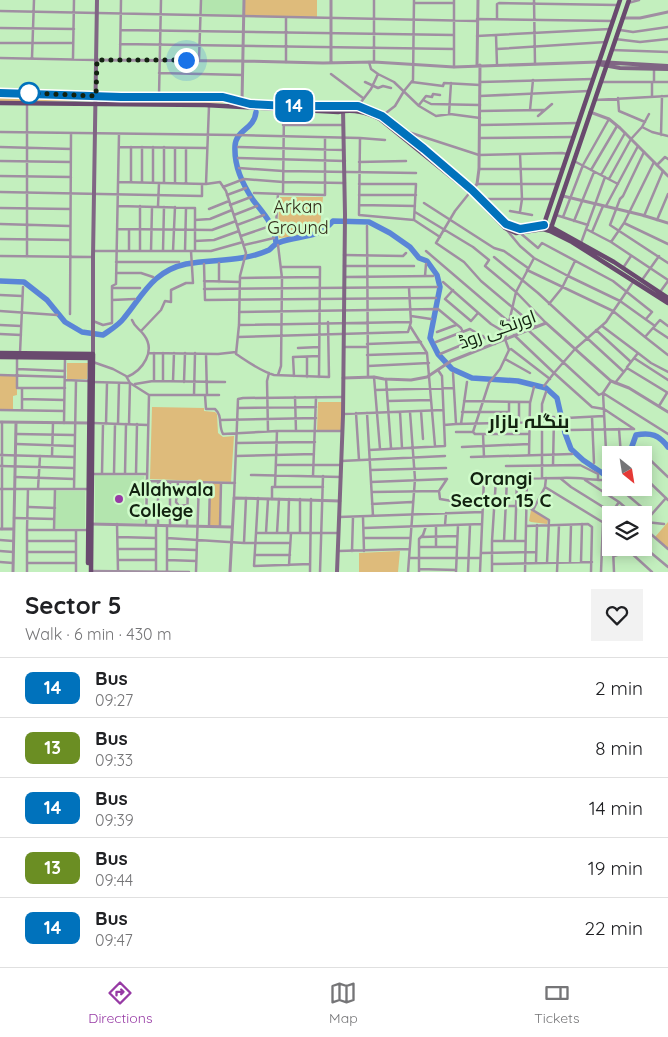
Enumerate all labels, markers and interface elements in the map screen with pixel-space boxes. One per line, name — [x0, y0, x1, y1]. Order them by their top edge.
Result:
your location — [174, 48, 199, 73]
unlabelled marker — [18, 82, 40, 104]
line badge: 14 — [272, 90, 316, 122]
text: 14 — [285, 94, 303, 117]
park label: Arkan Ground — [267, 195, 329, 239]
street label: اورنگی روڈ — [455, 304, 539, 354]
district label: بنگلہ بازار — [487, 409, 570, 434]
north arrow — [602, 446, 652, 496]
map controls — [602, 446, 652, 556]
district label: Orangi Sector 15 C — [450, 466, 552, 512]
place label: Allahwala College — [129, 478, 213, 522]
marker: Allahwala College — [113, 493, 125, 505]
button: layers — [602, 506, 652, 556]
button: heart — [591, 589, 643, 641]
text: Sector 5 — [25, 590, 122, 620]
text: Walk · 6 min · 430 m — [25, 624, 172, 644]
text: Bus — [95, 666, 128, 690]
text: 14 — [44, 676, 61, 699]
text: 2 min — [595, 676, 643, 700]
text: 09:27 — [95, 690, 133, 710]
text: Bus — [95, 726, 128, 750]
text: 13 — [44, 736, 61, 759]
text: 8 min — [595, 736, 643, 760]
text: 09:33 — [95, 750, 133, 770]
text: Bus — [95, 786, 128, 810]
text: 14 — [44, 796, 61, 819]
text: 14 min — [589, 796, 643, 820]
text: 09:39 — [95, 810, 134, 830]
text: Bus — [95, 846, 128, 870]
text: 13 — [44, 856, 61, 879]
text: 19 min — [588, 856, 643, 880]
text: 09:44 — [95, 870, 133, 890]
text: Bus — [95, 906, 128, 930]
text: 14 — [44, 916, 61, 939]
text: 22 min — [584, 916, 643, 940]
text: 09:47 — [95, 930, 133, 950]
tab: Directions — [88, 979, 152, 1027]
tab: Map — [329, 979, 358, 1027]
tab: Tickets — [534, 979, 580, 1027]

